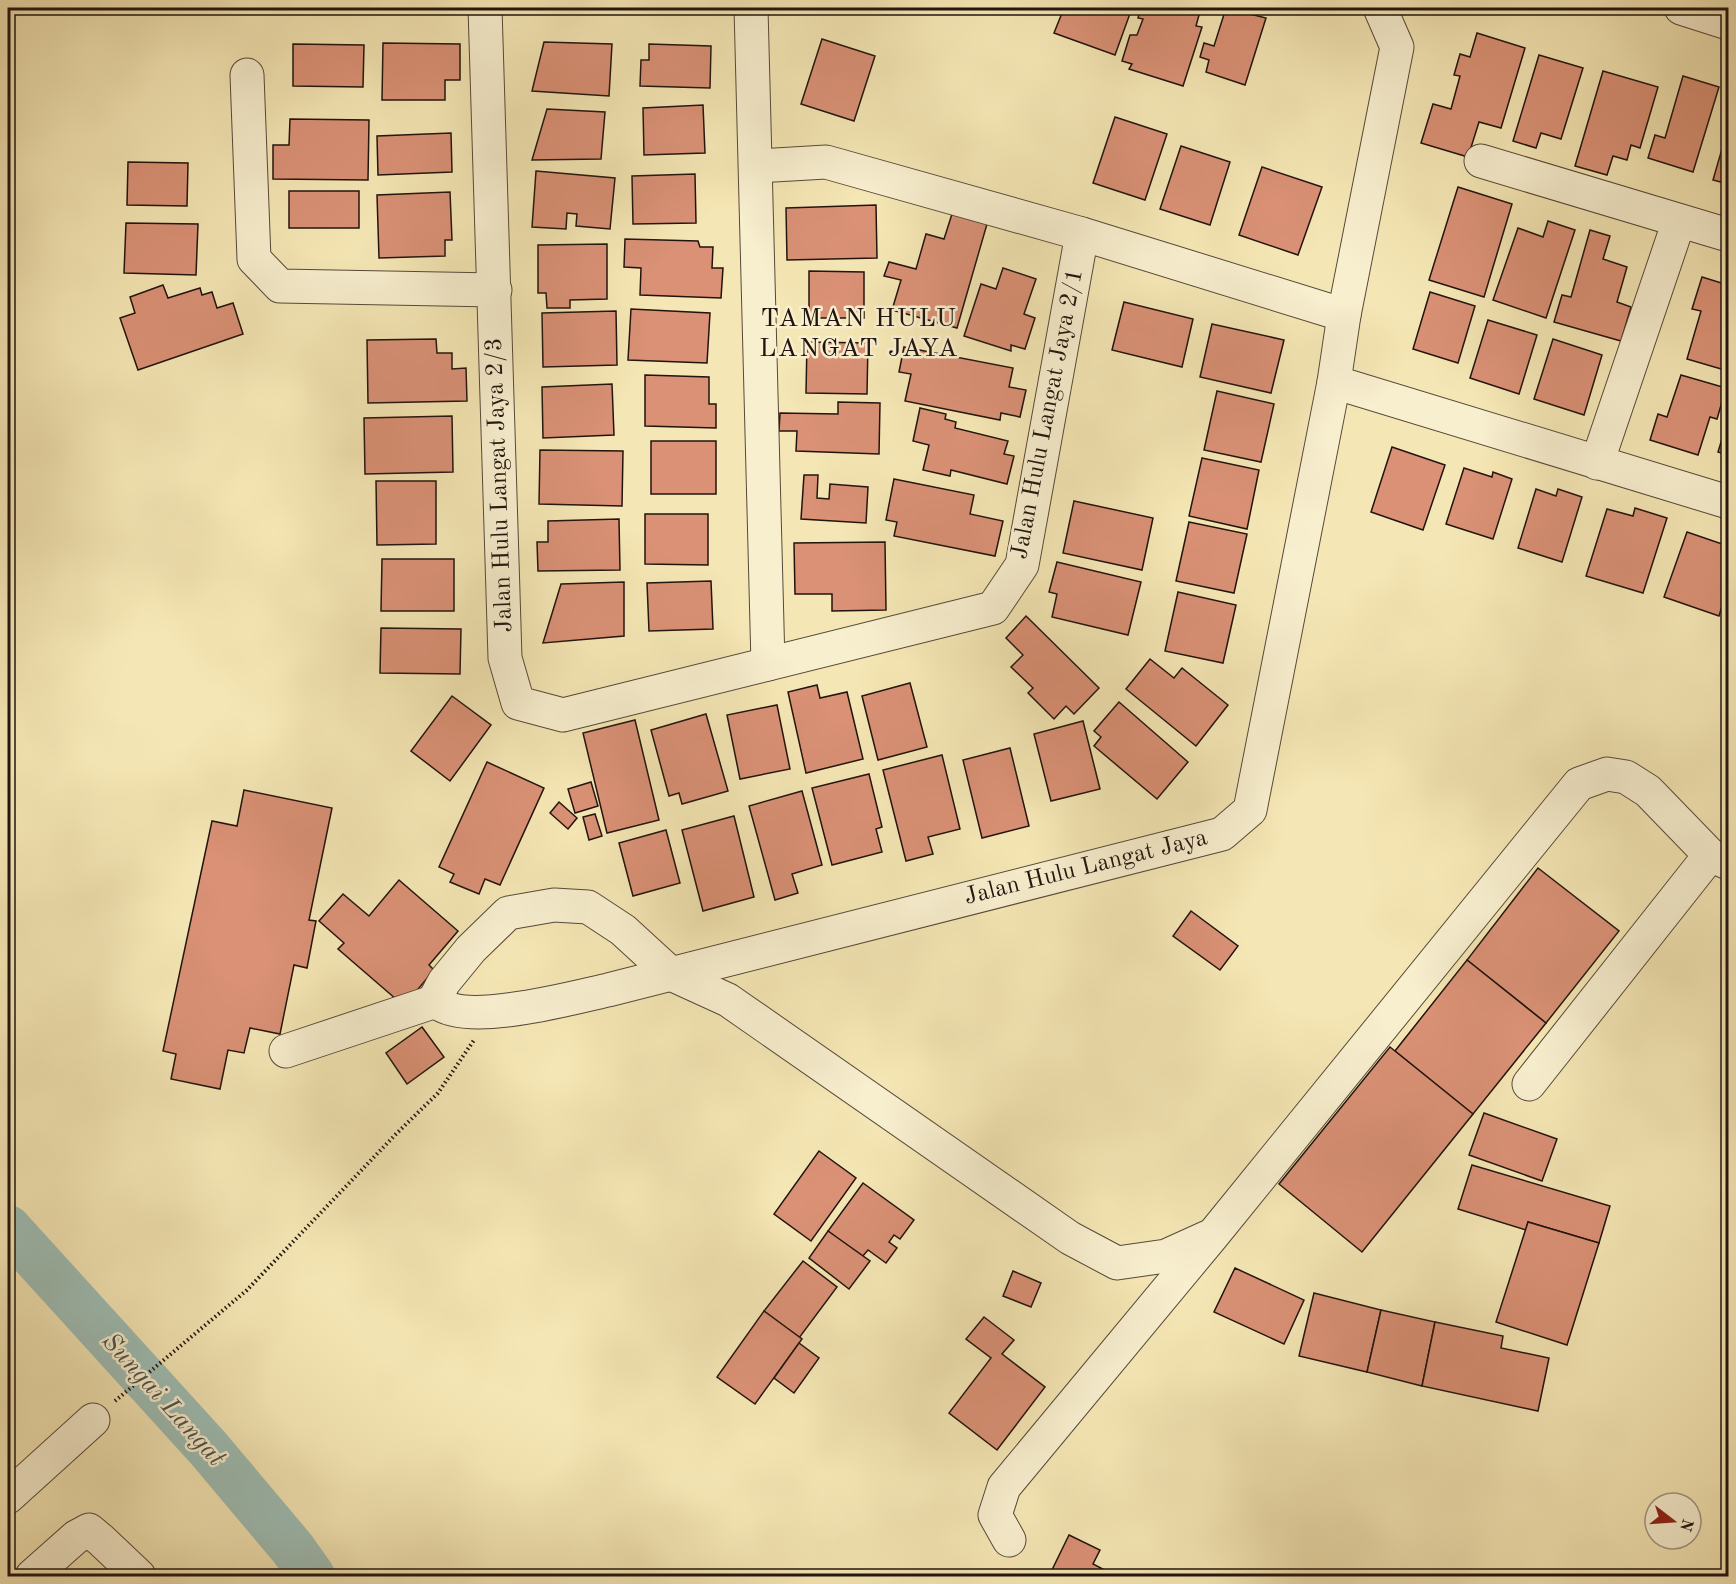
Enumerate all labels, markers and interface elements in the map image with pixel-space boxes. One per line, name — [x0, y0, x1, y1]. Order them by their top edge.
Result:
street label: Jalan Hulu Langat Jaya 2/1 — [1008, 267, 1088, 561]
district label: TAMAN HULU LANGAT JAYA — [759, 306, 959, 362]
street label: Jalan Hulu Langat Jaya 2/3 — [483, 337, 517, 633]
street label: Jalan Hulu Langat Jaya — [962, 826, 1210, 910]
water label: Sungai Langat — [97, 1328, 230, 1472]
north arrow — [1643, 1491, 1703, 1551]
text: N — [1676, 1517, 1695, 1534]

